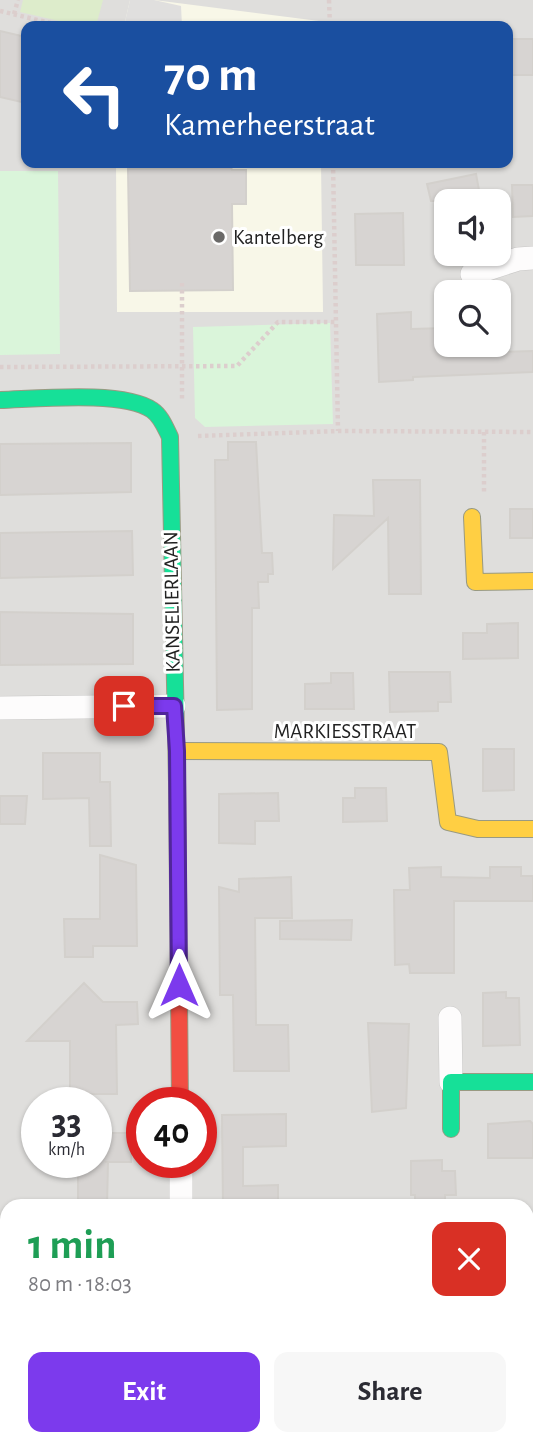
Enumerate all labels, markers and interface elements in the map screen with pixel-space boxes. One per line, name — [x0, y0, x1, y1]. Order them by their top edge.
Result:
icon: left — [49, 49, 140, 140]
text: 70 m — [164, 51, 258, 100]
text: Kamerheerstraat — [164, 109, 375, 141]
map controls — [434, 189, 511, 357]
button: sound — [434, 189, 511, 266]
place label: Kantelberg — [233, 227, 324, 248]
marker: Kantelberg — [211, 229, 227, 245]
button: search — [434, 280, 511, 357]
street label: KANSELIERLAAN — [160, 531, 184, 673]
pin — [94, 676, 154, 736]
icon: arrive — [105, 687, 143, 725]
street label: MARKIESSTRAAT — [274, 721, 416, 742]
position arrow — [142, 948, 216, 1022]
speed limit sign: 40 — [126, 1087, 217, 1178]
text: 33 — [51, 1106, 82, 1141]
text: km/h — [48, 1141, 85, 1159]
button: close — [432, 1222, 506, 1296]
text: 1 min — [28, 1224, 117, 1266]
text: 80 m · 18:03 — [28, 1273, 132, 1296]
button: Exit — [28, 1352, 260, 1432]
button: Share — [274, 1352, 506, 1432]

